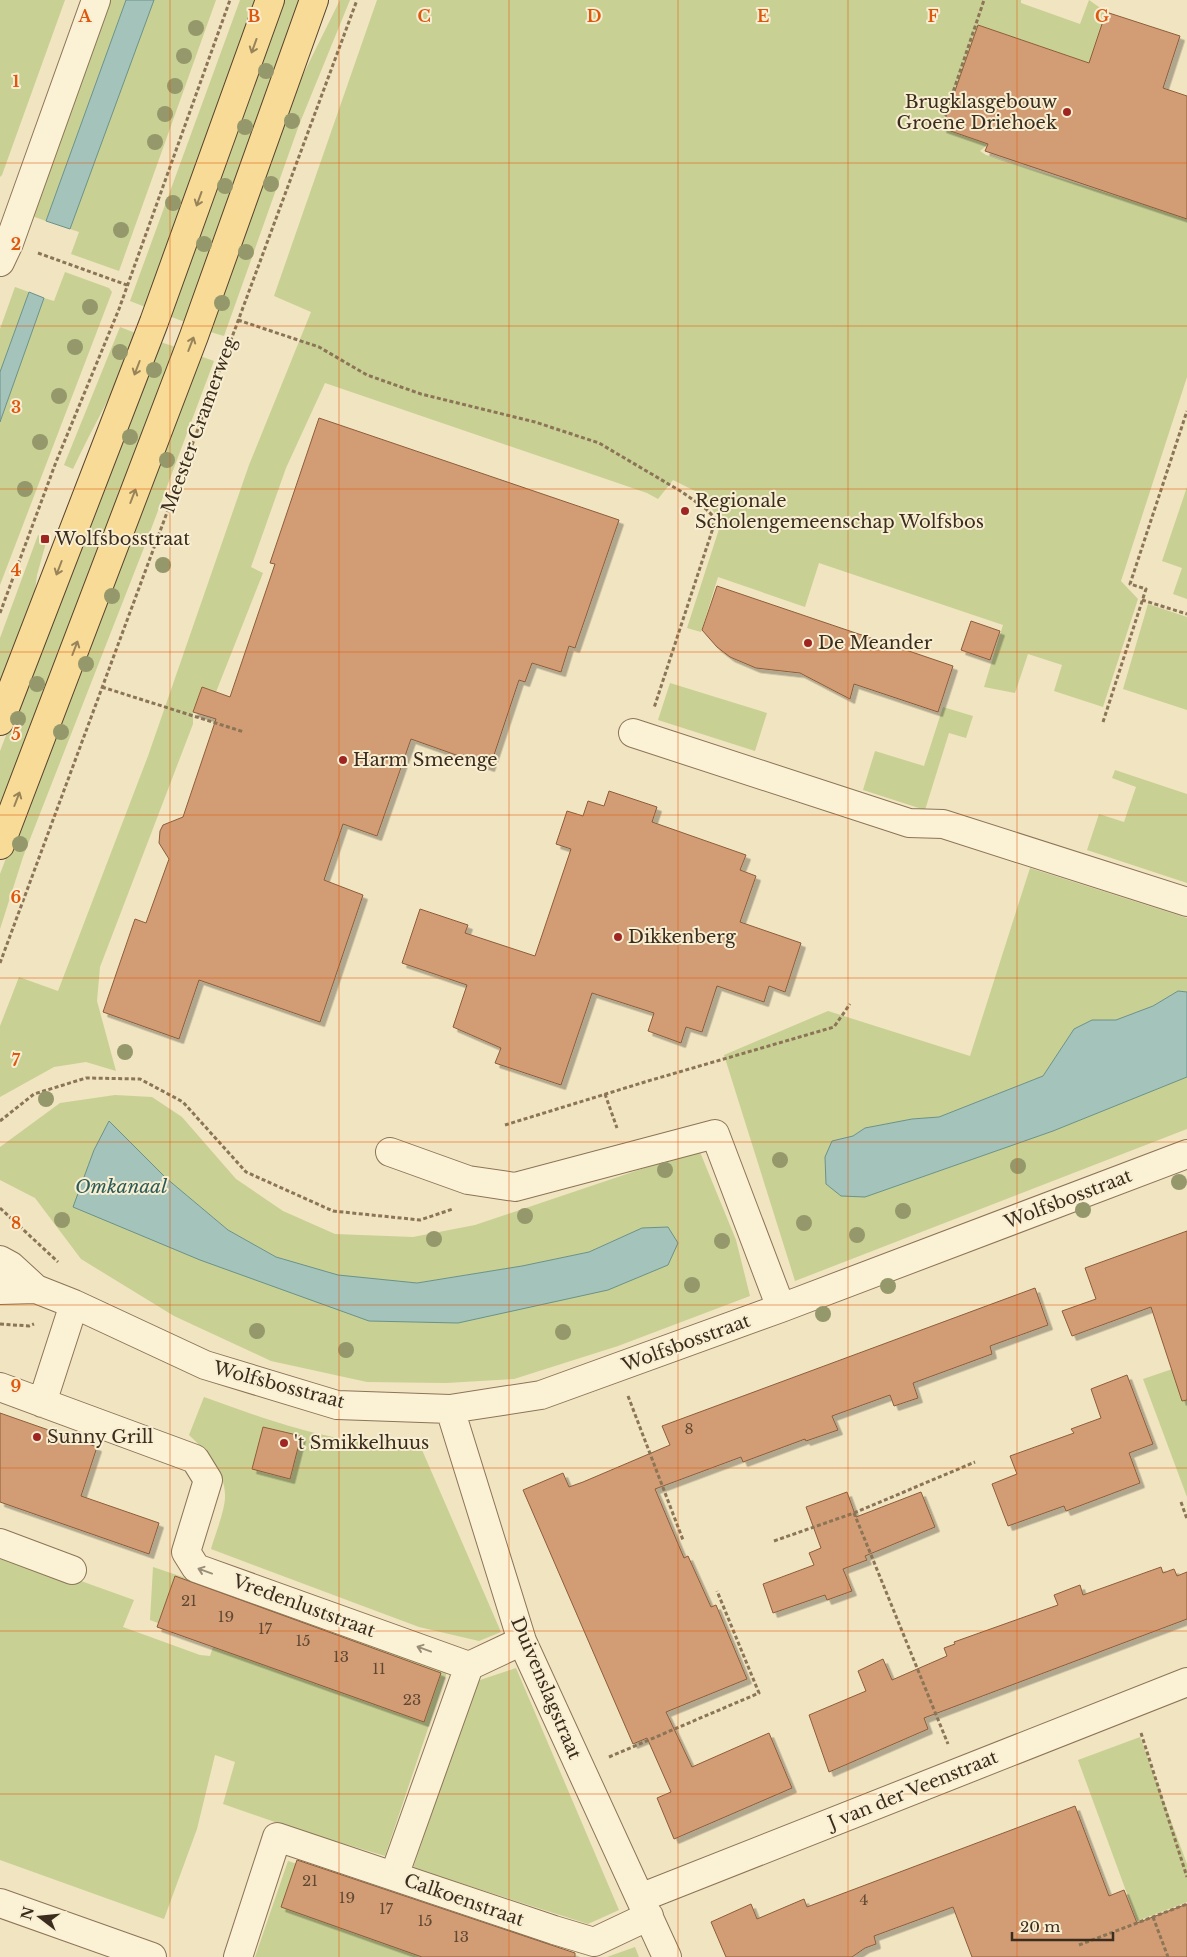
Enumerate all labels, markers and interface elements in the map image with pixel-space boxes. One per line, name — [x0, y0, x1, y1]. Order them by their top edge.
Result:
text: A — [78, 6, 93, 26]
text: B — [248, 6, 261, 26]
text: C — [417, 6, 431, 26]
text: D — [587, 6, 601, 26]
text: E — [757, 6, 769, 26]
text: F — [927, 6, 939, 26]
text: G — [1095, 6, 1109, 26]
one-way arrow — [249, 38, 258, 53]
text: 1 — [13, 71, 20, 91]
place label: Brugklasgebouw Groene Driehoek — [896, 91, 1058, 134]
marker: Brugklasgebouw Groene Driehoek — [1061, 106, 1073, 118]
one-way arrow — [194, 191, 203, 206]
text: 2 — [11, 234, 21, 254]
street label: Meester Cramerweg — [157, 334, 241, 516]
one-way arrow — [187, 337, 196, 352]
one-way arrow — [132, 360, 141, 375]
text: 3 — [11, 397, 21, 417]
one-way arrow — [129, 489, 138, 504]
place label: Regionale Scholengemeenschap Wolfsbos — [695, 490, 984, 533]
marker: Regionale Scholengemeenschap Wolfsbos — [679, 505, 691, 517]
place label: Wolfsbosstraat — [54, 528, 190, 550]
marker: Wolfsbosstraat — [39, 533, 51, 545]
text: 4 — [11, 560, 21, 580]
one-way arrow — [54, 560, 63, 575]
place label: De Meander — [818, 632, 933, 654]
marker: De Meander — [802, 637, 814, 649]
one-way arrow — [71, 640, 80, 656]
text: 5 — [11, 724, 21, 744]
place label: Harm Smeenge — [353, 749, 498, 771]
marker: Harm Smeenge — [337, 754, 349, 766]
one-way arrow — [14, 792, 23, 807]
text: 6 — [11, 887, 22, 907]
place label: Dikkenberg — [628, 926, 736, 948]
marker: Dikkenberg — [612, 931, 624, 943]
text: 7 — [12, 1050, 21, 1070]
street label: Wolfsbosstraat — [1000, 1164, 1135, 1234]
water label: Omkanaal — [75, 1175, 167, 1198]
text: 8 — [11, 1213, 21, 1233]
street label: Wolfsbosstraat — [618, 1310, 753, 1377]
street label: Wolfsbosstraat — [210, 1357, 347, 1413]
text: 9 — [11, 1376, 22, 1396]
house number: 8 — [684, 1419, 694, 1438]
place label: Sunny Grill — [47, 1426, 153, 1448]
marker: Sunny Grill — [31, 1431, 43, 1443]
place label: 't Smikkelhuus — [294, 1432, 429, 1454]
marker: 't Smikkelhuus — [278, 1437, 290, 1449]
one-way arrow — [197, 1566, 213, 1575]
street label: Vredenluststraat — [229, 1570, 378, 1642]
house number: 21 — [181, 1591, 197, 1610]
house number: 19 — [218, 1607, 234, 1626]
street label: Duivenslagstraat — [506, 1614, 586, 1763]
house number: 17 — [258, 1619, 273, 1638]
house number: 15 — [295, 1631, 311, 1650]
one-way arrow — [416, 1644, 432, 1653]
house number: 13 — [333, 1647, 349, 1666]
house number: 11 — [372, 1659, 386, 1678]
house number: 23 — [403, 1690, 421, 1709]
street label: J van der Veenstraat — [823, 1746, 1001, 1835]
street label: Calkoenstraat — [401, 1869, 527, 1931]
house number: 21 — [302, 1871, 318, 1890]
house number: 19 — [339, 1888, 355, 1907]
house number: 4 — [860, 1890, 868, 1909]
north arrow — [15, 1892, 65, 1942]
house number: 17 — [379, 1899, 394, 1918]
text: N — [17, 1905, 38, 1922]
scale bar — [1012, 1910, 1113, 1942]
house number: 15 — [417, 1911, 433, 1930]
text: 20 m — [1020, 1917, 1060, 1936]
house number: 13 — [453, 1927, 469, 1946]

